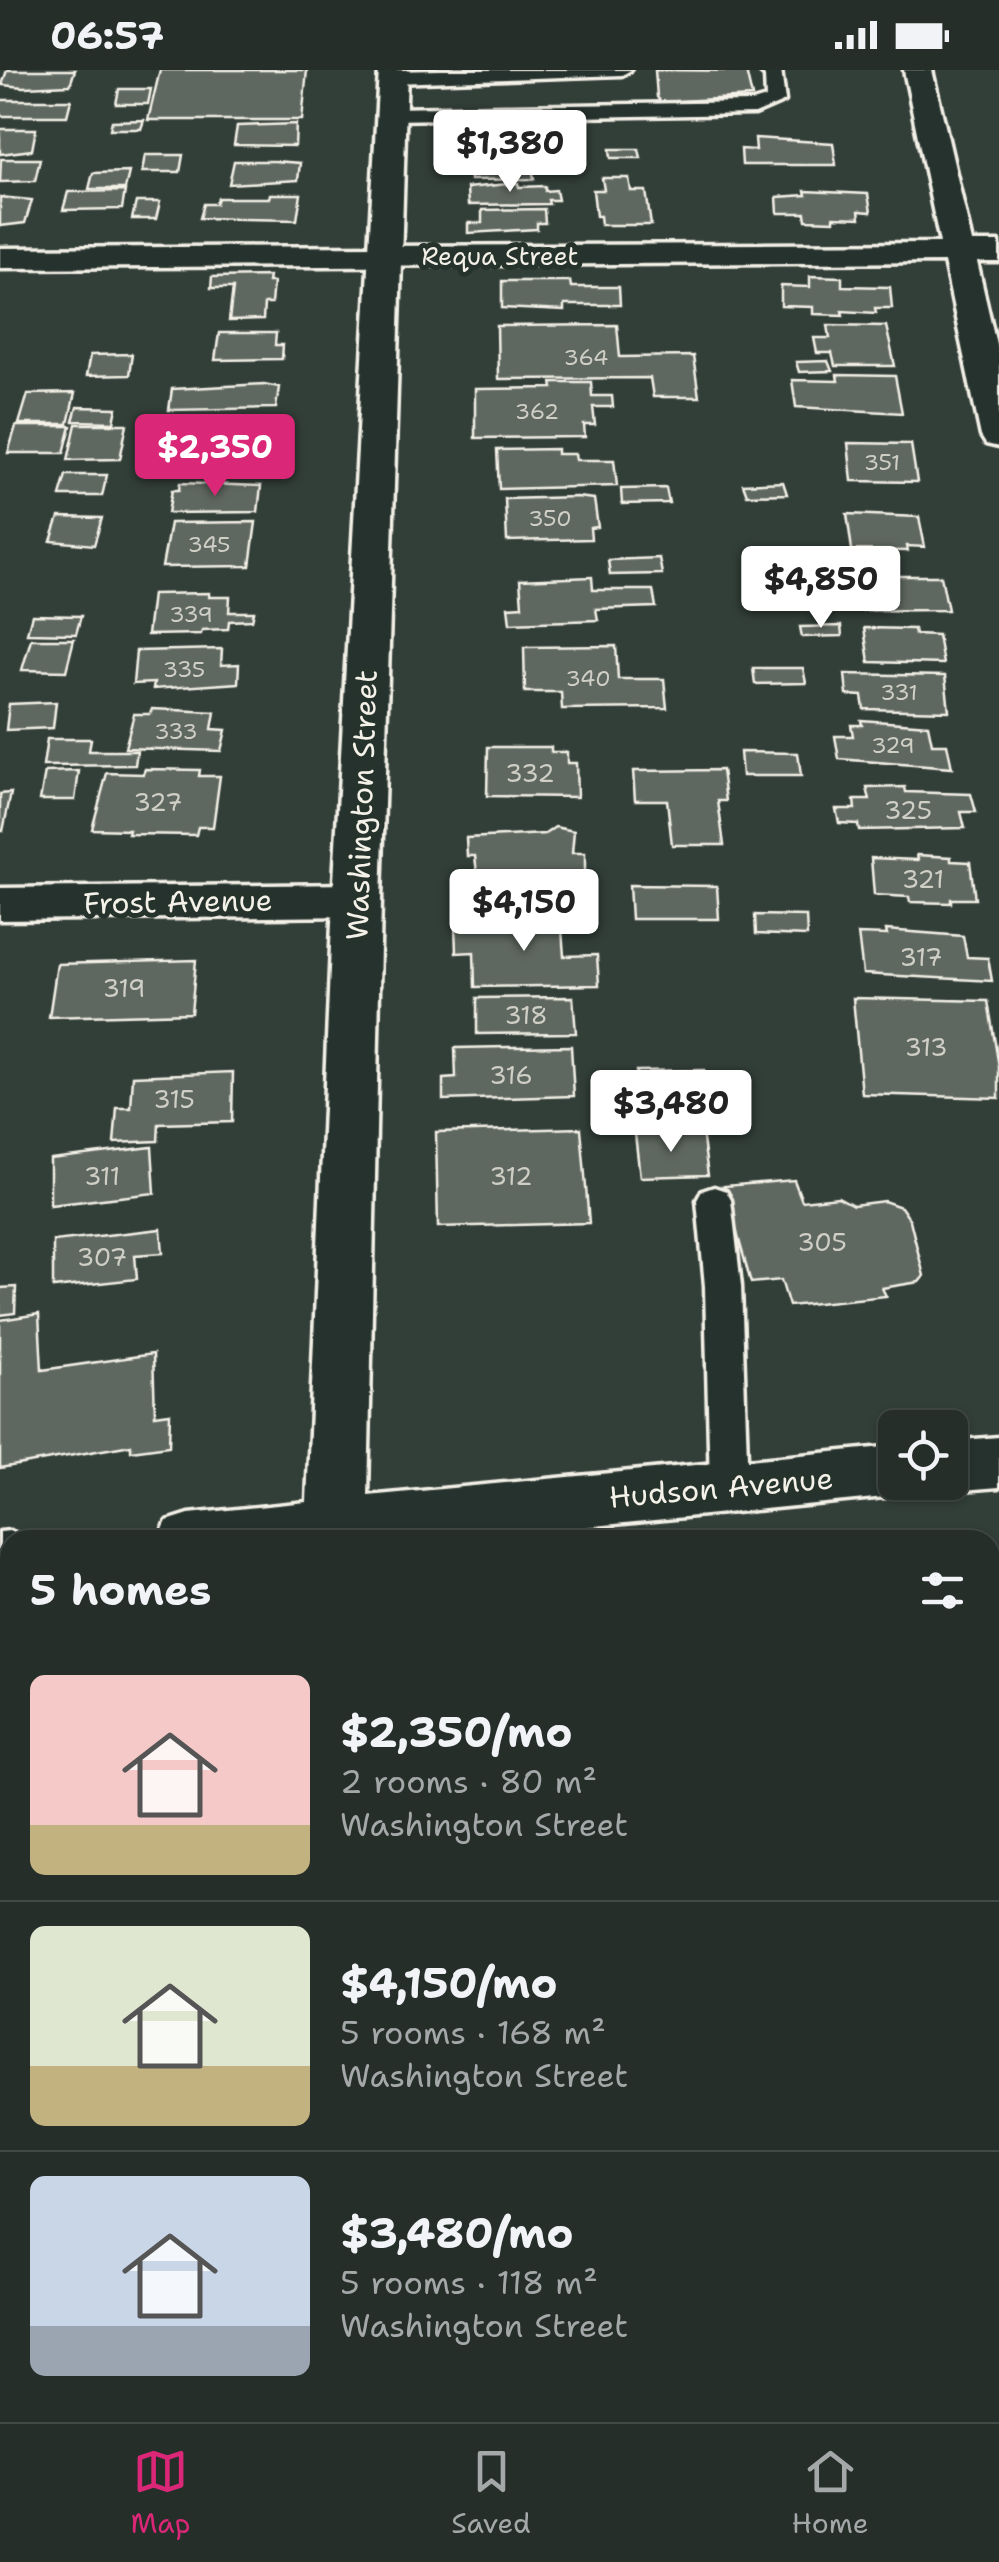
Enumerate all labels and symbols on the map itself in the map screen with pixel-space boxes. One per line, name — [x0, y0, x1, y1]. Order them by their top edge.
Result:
pin: $1,380 — [429, 110, 591, 195]
street label: Requa Street — [421, 239, 579, 273]
house number: 364 — [564, 343, 608, 372]
house number: 362 — [515, 397, 559, 426]
pin: $2,350 — [134, 414, 296, 499]
house number: 351 — [864, 448, 900, 477]
house number: 350 — [528, 504, 572, 533]
house number: 345 — [188, 530, 230, 559]
pin: $4,850 — [740, 546, 902, 631]
house number: 339 — [169, 600, 213, 629]
house number: 335 — [163, 655, 205, 684]
house number: 340 — [565, 664, 611, 693]
street label: Washington Street — [336, 669, 387, 941]
house number: 331 — [880, 678, 918, 707]
house number: 333 — [154, 717, 198, 746]
house number: 329 — [871, 731, 915, 760]
house number: 332 — [505, 756, 555, 790]
house number: 327 — [133, 785, 183, 819]
house number: 325 — [884, 793, 932, 827]
house number: 321 — [902, 862, 944, 896]
pin: $4,150 — [443, 869, 605, 954]
street label: Frost Avenue — [83, 879, 273, 924]
house number: 317 — [900, 940, 942, 974]
house number: 319 — [102, 971, 146, 1005]
house number: 318 — [504, 998, 548, 1032]
house number: 313 — [905, 1030, 947, 1064]
house number: 316 — [489, 1058, 533, 1092]
pin: $3,480 — [590, 1070, 752, 1155]
house number: 315 — [153, 1082, 195, 1116]
house number: 311 — [84, 1159, 120, 1193]
house number: 312 — [490, 1159, 532, 1193]
house number: 305 — [797, 1225, 847, 1259]
house number: 307 — [77, 1240, 127, 1274]
street label: Hudson Avenue — [607, 1457, 835, 1518]

